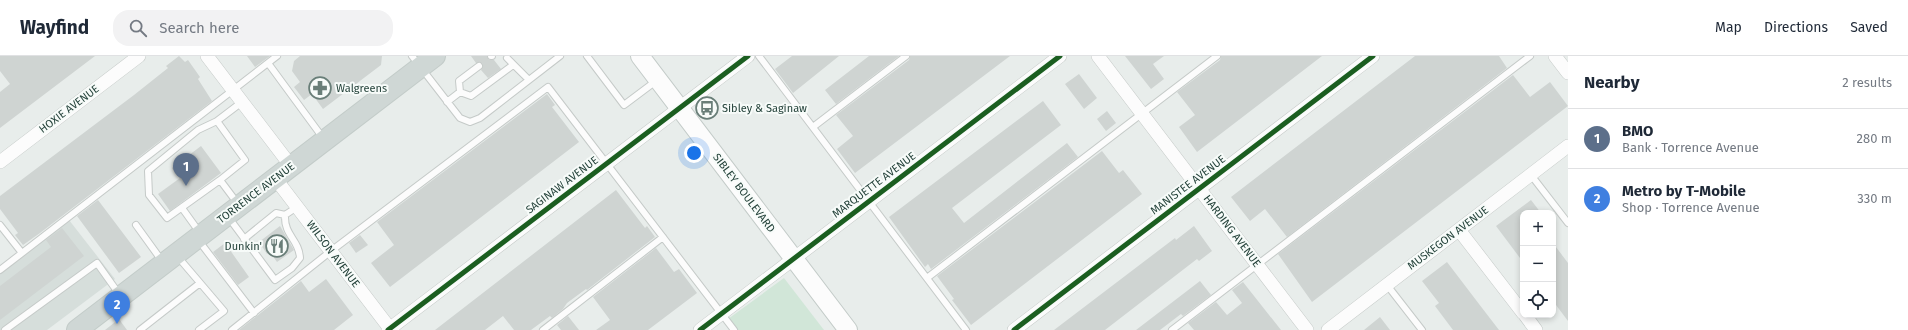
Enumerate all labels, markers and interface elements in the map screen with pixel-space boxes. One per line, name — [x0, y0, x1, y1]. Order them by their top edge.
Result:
search box — [113, 10, 393, 46]
text: Wayfind — [20, 16, 89, 39]
icon: search — [127, 17, 149, 39]
text: Search here — [159, 19, 239, 37]
text: Map — [1715, 19, 1742, 36]
text: Directions — [1764, 19, 1828, 36]
text: Saved — [1850, 19, 1888, 36]
text: Nearby — [1584, 72, 1639, 93]
pharmacy icon: Walgreens — [307, 75, 333, 101]
text: 2 results — [1842, 75, 1892, 90]
street label: HOXIE AVENUE — [36, 82, 102, 136]
place label: Walgreens — [336, 82, 387, 95]
bus stop icon: Sibley & Saginaw — [694, 95, 720, 121]
place label: Sibley & Saginaw — [722, 102, 807, 115]
text: BMO — [1622, 122, 1653, 140]
text: 1 — [1594, 131, 1600, 146]
text: 280 m — [1857, 131, 1892, 146]
text: Bank · Torrence Avenue — [1622, 140, 1759, 155]
your location — [684, 143, 704, 163]
street label: MARQUETTE AVENUE — [830, 149, 918, 221]
street label: SIBLEY BOULEVARD — [710, 151, 778, 235]
street label: MANISTEE AVENUE — [1148, 152, 1228, 217]
pin: 1 — [173, 153, 199, 186]
street label: SAGINAW AVENUE — [523, 154, 601, 216]
street label: TORRENCE AVENUE — [215, 160, 297, 226]
text: Metro by T-Mobile — [1622, 182, 1746, 200]
text: 2 — [1594, 191, 1600, 206]
text: 330 m — [1857, 191, 1892, 206]
street label: HARDING AVENUE — [1201, 192, 1263, 270]
text: Shop · Torrence Avenue — [1622, 200, 1760, 215]
street label: MUSKEGON AVENUE — [1405, 203, 1491, 273]
map controls — [1520, 210, 1556, 318]
button: + — [1520, 210, 1556, 246]
street label: WILSON AVENUE — [304, 218, 362, 290]
restaurant icon: Dunkin' — [264, 233, 290, 259]
place label: Dunkin' — [225, 240, 262, 253]
button: − — [1520, 246, 1556, 282]
button: locate — [1520, 282, 1556, 318]
pin: 2 — [104, 291, 130, 324]

